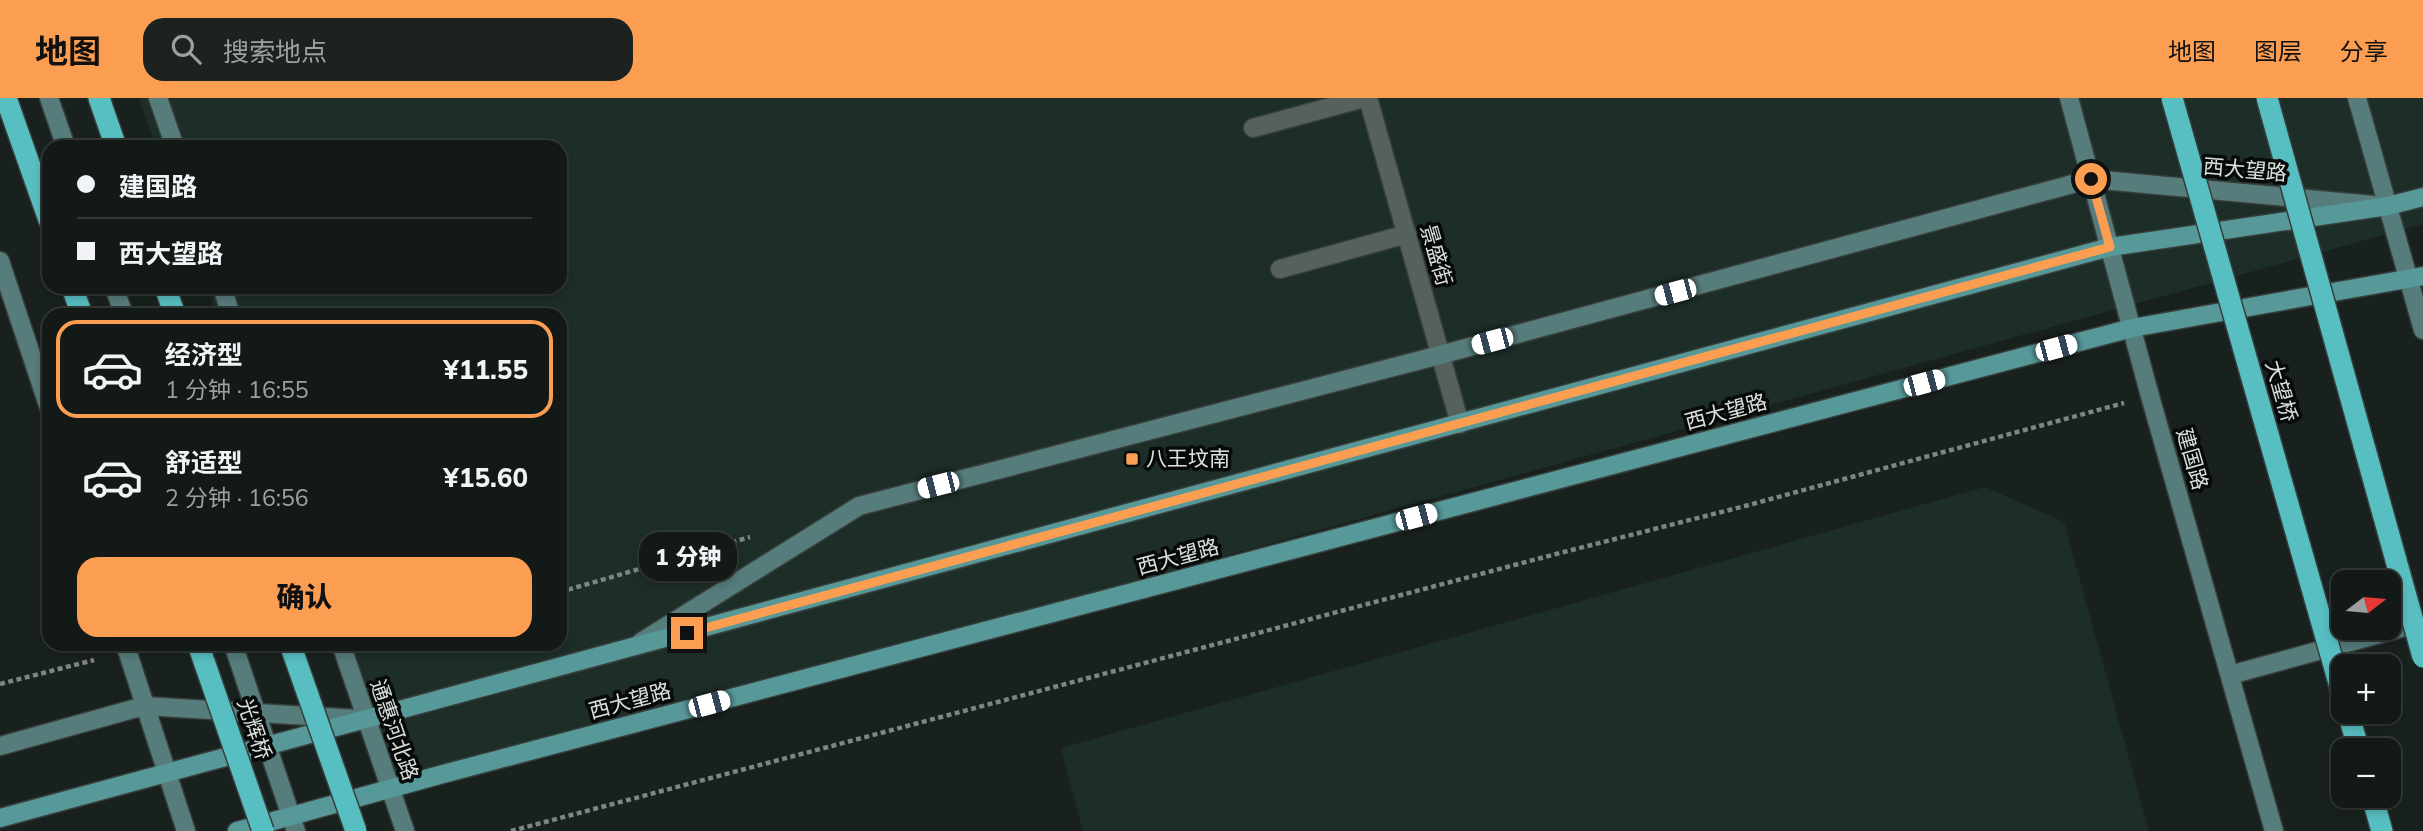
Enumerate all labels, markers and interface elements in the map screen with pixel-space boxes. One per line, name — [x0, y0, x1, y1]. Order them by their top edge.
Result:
search box — [143, 18, 633, 81]
text: 地图 — [35, 30, 101, 71]
icon: search — [167, 30, 205, 68]
text: 搜索地点 — [223, 35, 327, 68]
text: 地图 — [2168, 36, 2216, 66]
text: 图层 — [2254, 36, 2302, 66]
text: 分享 — [2340, 36, 2388, 66]
street label: 西大望路 — [2202, 152, 2288, 186]
route start — [2075, 163, 2107, 195]
text: 建国路 — [119, 170, 197, 203]
street label: 景盛街 — [1416, 221, 1458, 289]
text: 西大望路 — [119, 237, 223, 270]
car — [1652, 276, 1699, 308]
car — [1469, 325, 1516, 357]
car — [2033, 332, 2080, 364]
icon: car — [81, 338, 144, 401]
text: 经济型 — [165, 338, 243, 371]
text: ¥11.55 — [443, 353, 528, 386]
street label: 大望桥 — [2261, 357, 2303, 425]
car — [1901, 367, 1948, 399]
text: 1 分钟 · 16:55 — [165, 375, 309, 404]
street label: 西大望路 — [1682, 388, 1770, 434]
street label: 建国路 — [2172, 425, 2214, 493]
place label: 八王坟南 — [1146, 445, 1230, 471]
icon: car — [81, 446, 144, 509]
text: 舒适型 — [165, 446, 243, 479]
marker: 八王坟南 — [1124, 451, 1140, 467]
text: ¥15.60 — [443, 461, 528, 494]
car — [916, 470, 961, 500]
text: 2 分钟 · 16:56 — [165, 483, 309, 512]
car — [1393, 501, 1440, 533]
callout: 1 分钟 — [638, 532, 736, 580]
street label: 西大望路 — [1134, 533, 1222, 579]
text: 1 分钟 — [655, 542, 721, 571]
button: 确认 — [77, 557, 532, 637]
north arrow — [2331, 570, 2401, 640]
map controls — [2331, 570, 2401, 808]
route end — [671, 617, 703, 649]
button: + — [2331, 654, 2401, 724]
street label: 通惠河北路 — [366, 676, 424, 784]
street label: 西大望路 — [586, 677, 674, 723]
car — [686, 688, 733, 720]
street label: 光辉桥 — [232, 695, 277, 763]
button: − — [2331, 738, 2401, 808]

